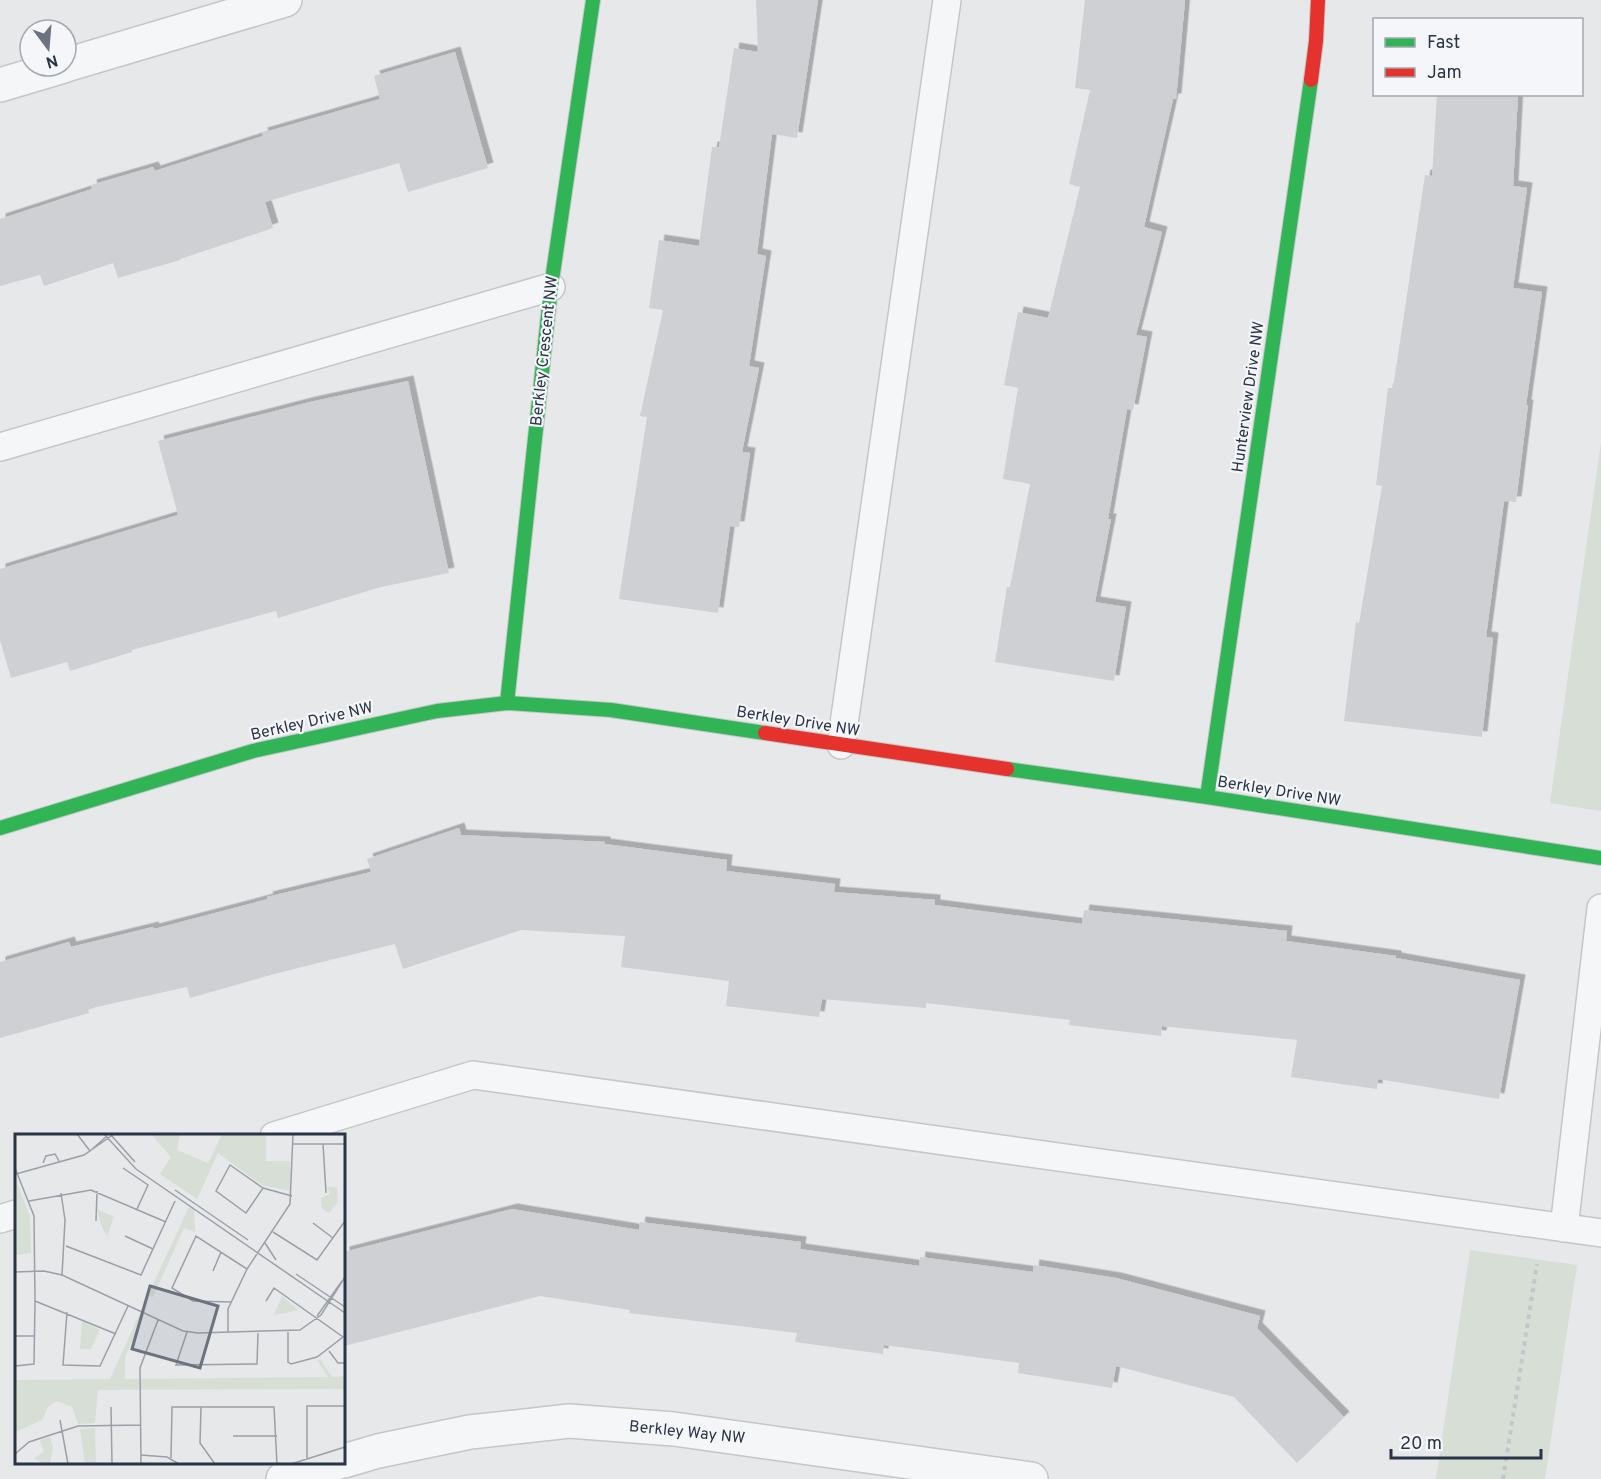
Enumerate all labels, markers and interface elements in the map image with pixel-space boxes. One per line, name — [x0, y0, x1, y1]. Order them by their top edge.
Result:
north arrow — [18, 18, 78, 78]
legend — [1373, 18, 1583, 96]
text: Fast — [1427, 32, 1460, 55]
text: N — [43, 49, 60, 72]
text: Jam — [1427, 62, 1462, 85]
street label: Berkley Crescent NW — [527, 275, 563, 427]
street label: Hunterview Drive NW — [1228, 320, 1270, 474]
street label: Berkley Drive NW — [249, 698, 375, 746]
street label: Berkley Drive NW — [735, 702, 861, 742]
street label: Berkley Drive NW — [1216, 772, 1342, 812]
inset map — [15, 1134, 345, 1464]
street label: Berkley Way NW — [628, 1417, 746, 1449]
scale bar — [1391, 1422, 1541, 1460]
text: 20 m — [1400, 1433, 1442, 1456]

